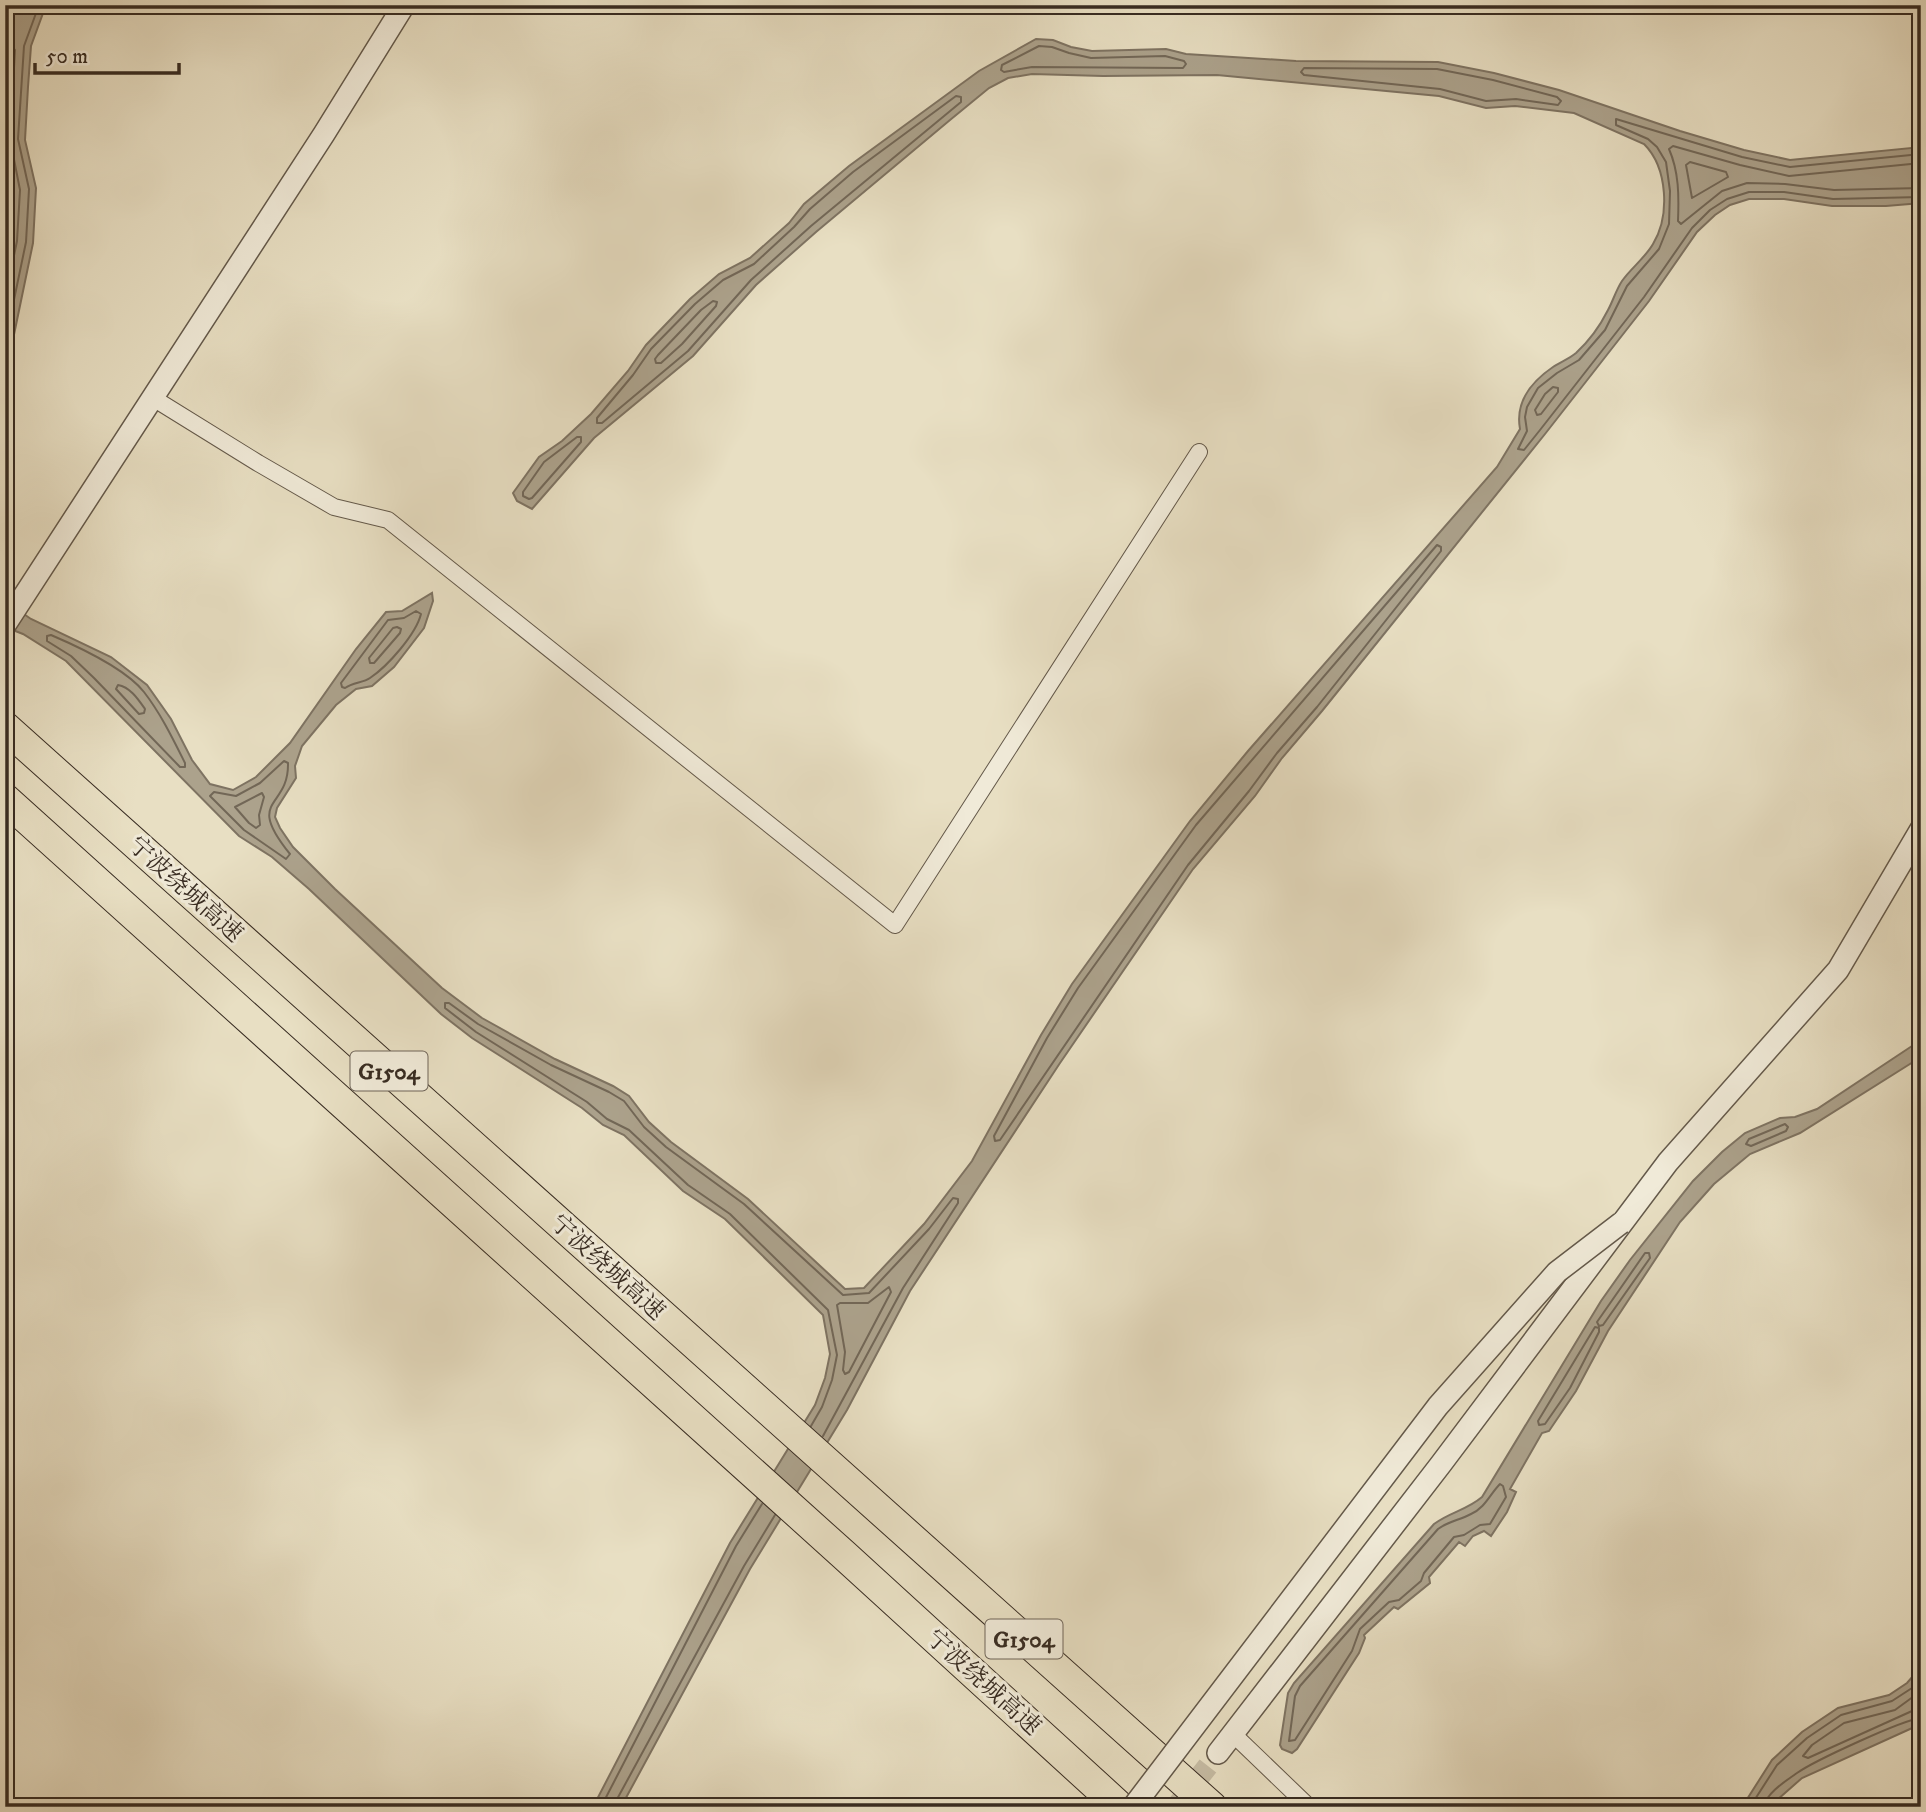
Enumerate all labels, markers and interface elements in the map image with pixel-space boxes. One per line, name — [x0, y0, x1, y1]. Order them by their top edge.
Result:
scale bar — [35, 32, 178, 76]
text: 50 m — [46, 44, 88, 70]
street label: 宁波绕城高速 — [122, 830, 249, 949]
road number: G1504 — [350, 1052, 428, 1090]
street label: 宁波绕城高速 — [544, 1208, 671, 1327]
road number: G1504 — [986, 1620, 1062, 1658]
street label: 宁波绕城高速 — [920, 1623, 1047, 1742]

